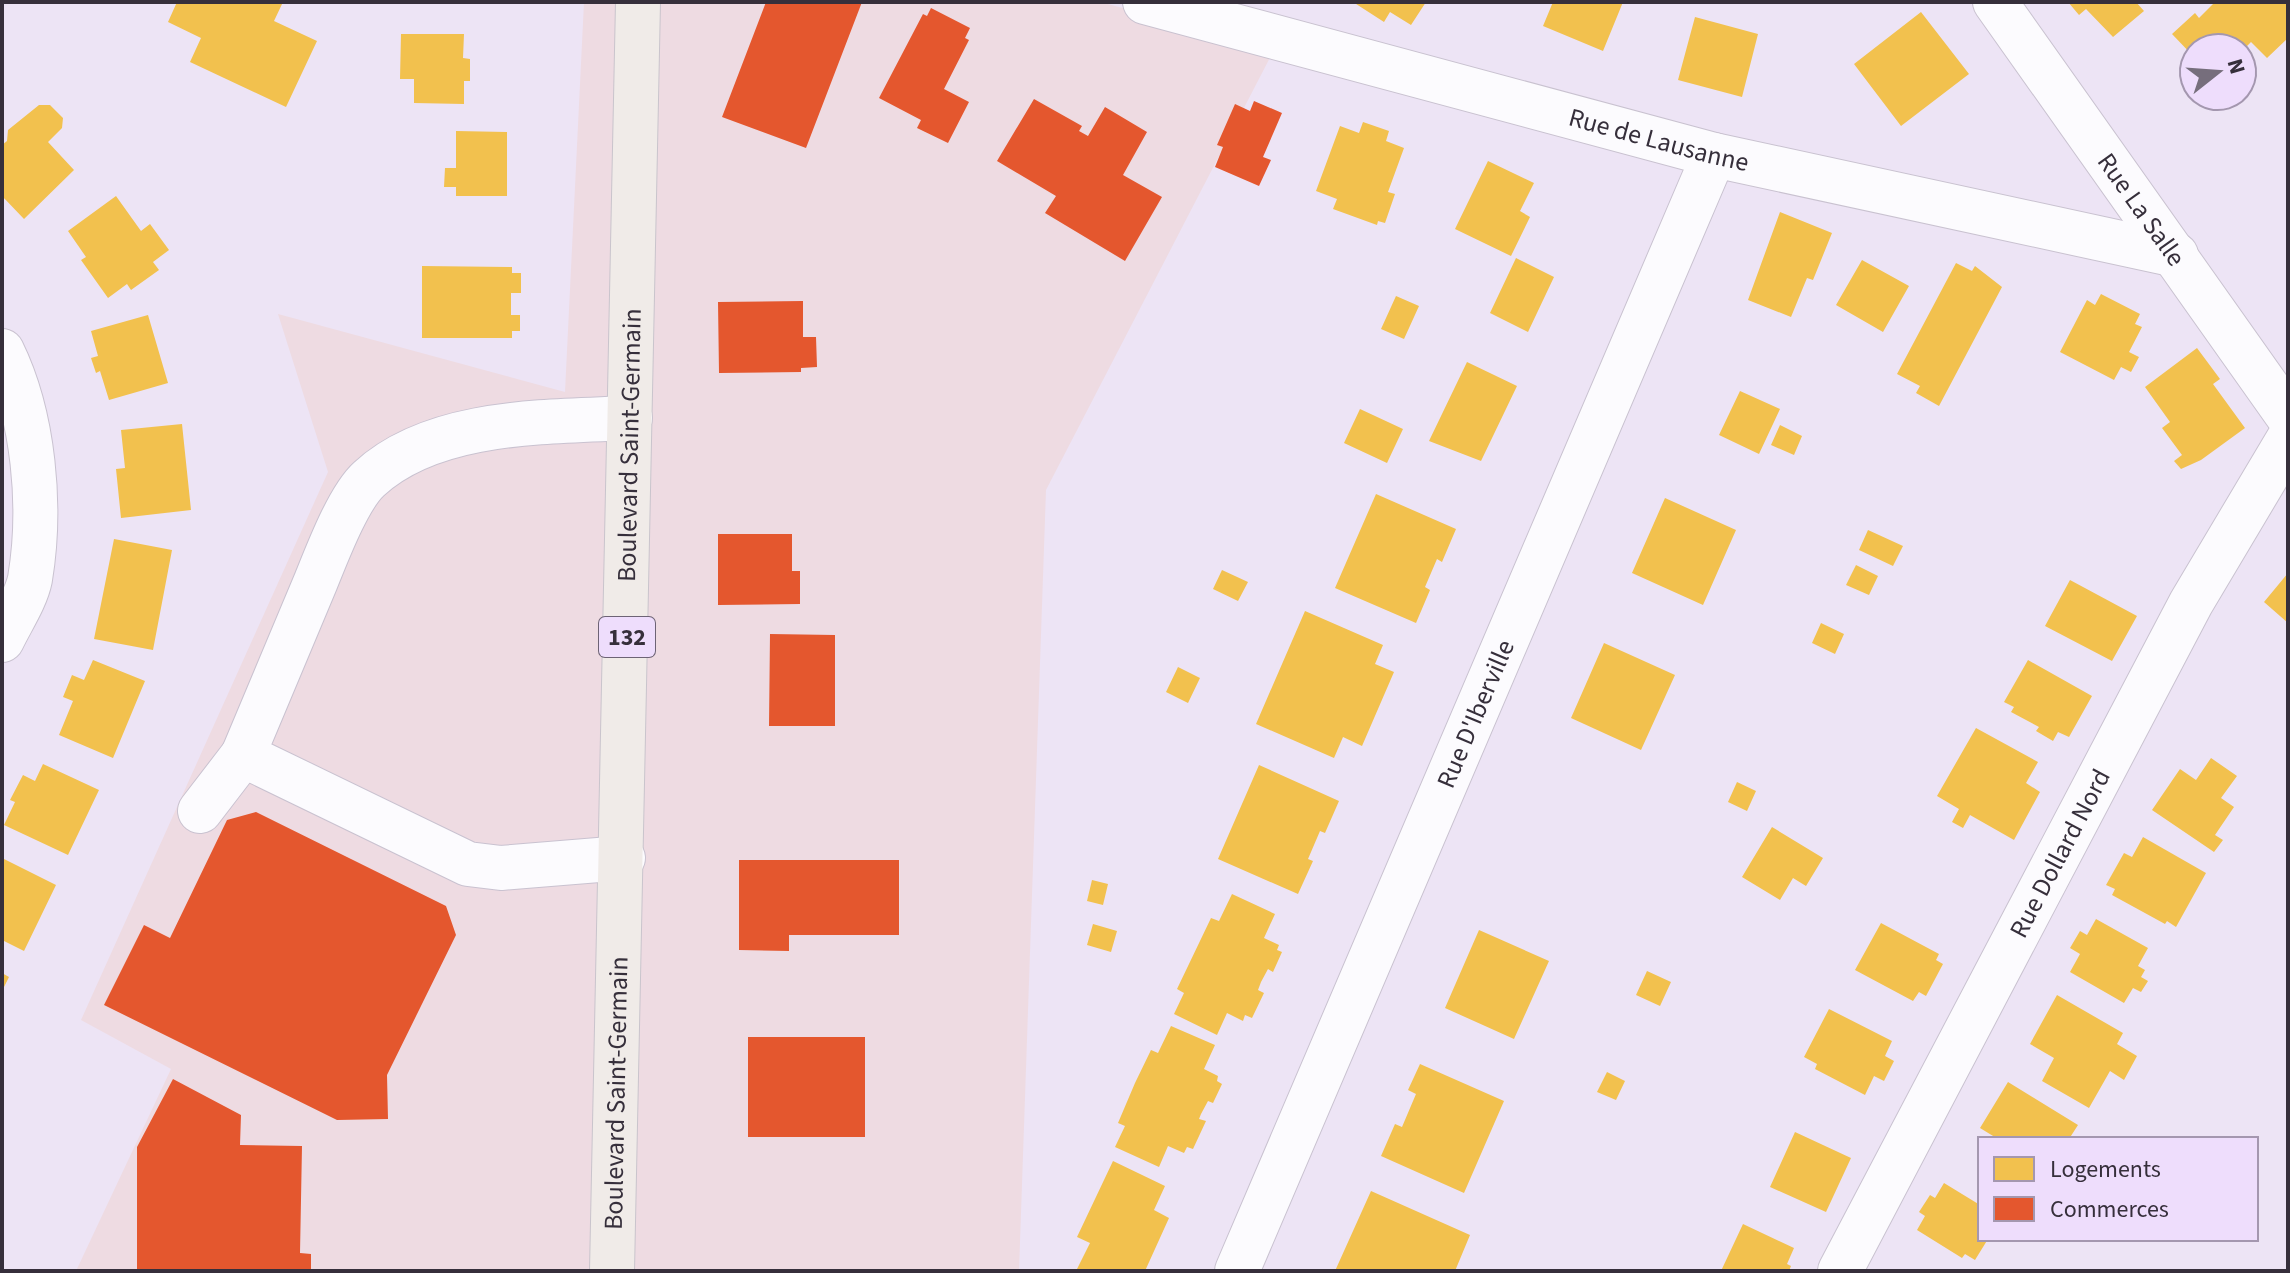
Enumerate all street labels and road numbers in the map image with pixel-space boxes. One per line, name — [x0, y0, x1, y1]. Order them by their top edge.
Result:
street label: Rue de Lausanne — [1565, 99, 1752, 181]
street label: Rue La Salle — [2088, 145, 2194, 274]
street label: Boulevard Saint-Germain — [608, 308, 651, 582]
road number: 132 — [599, 617, 655, 657]
street label: Rue D'Iberville — [1428, 634, 1524, 794]
street label: Rue Dollard Nord — [2000, 762, 2120, 944]
street label: Boulevard Saint-Germain — [595, 956, 637, 1230]

